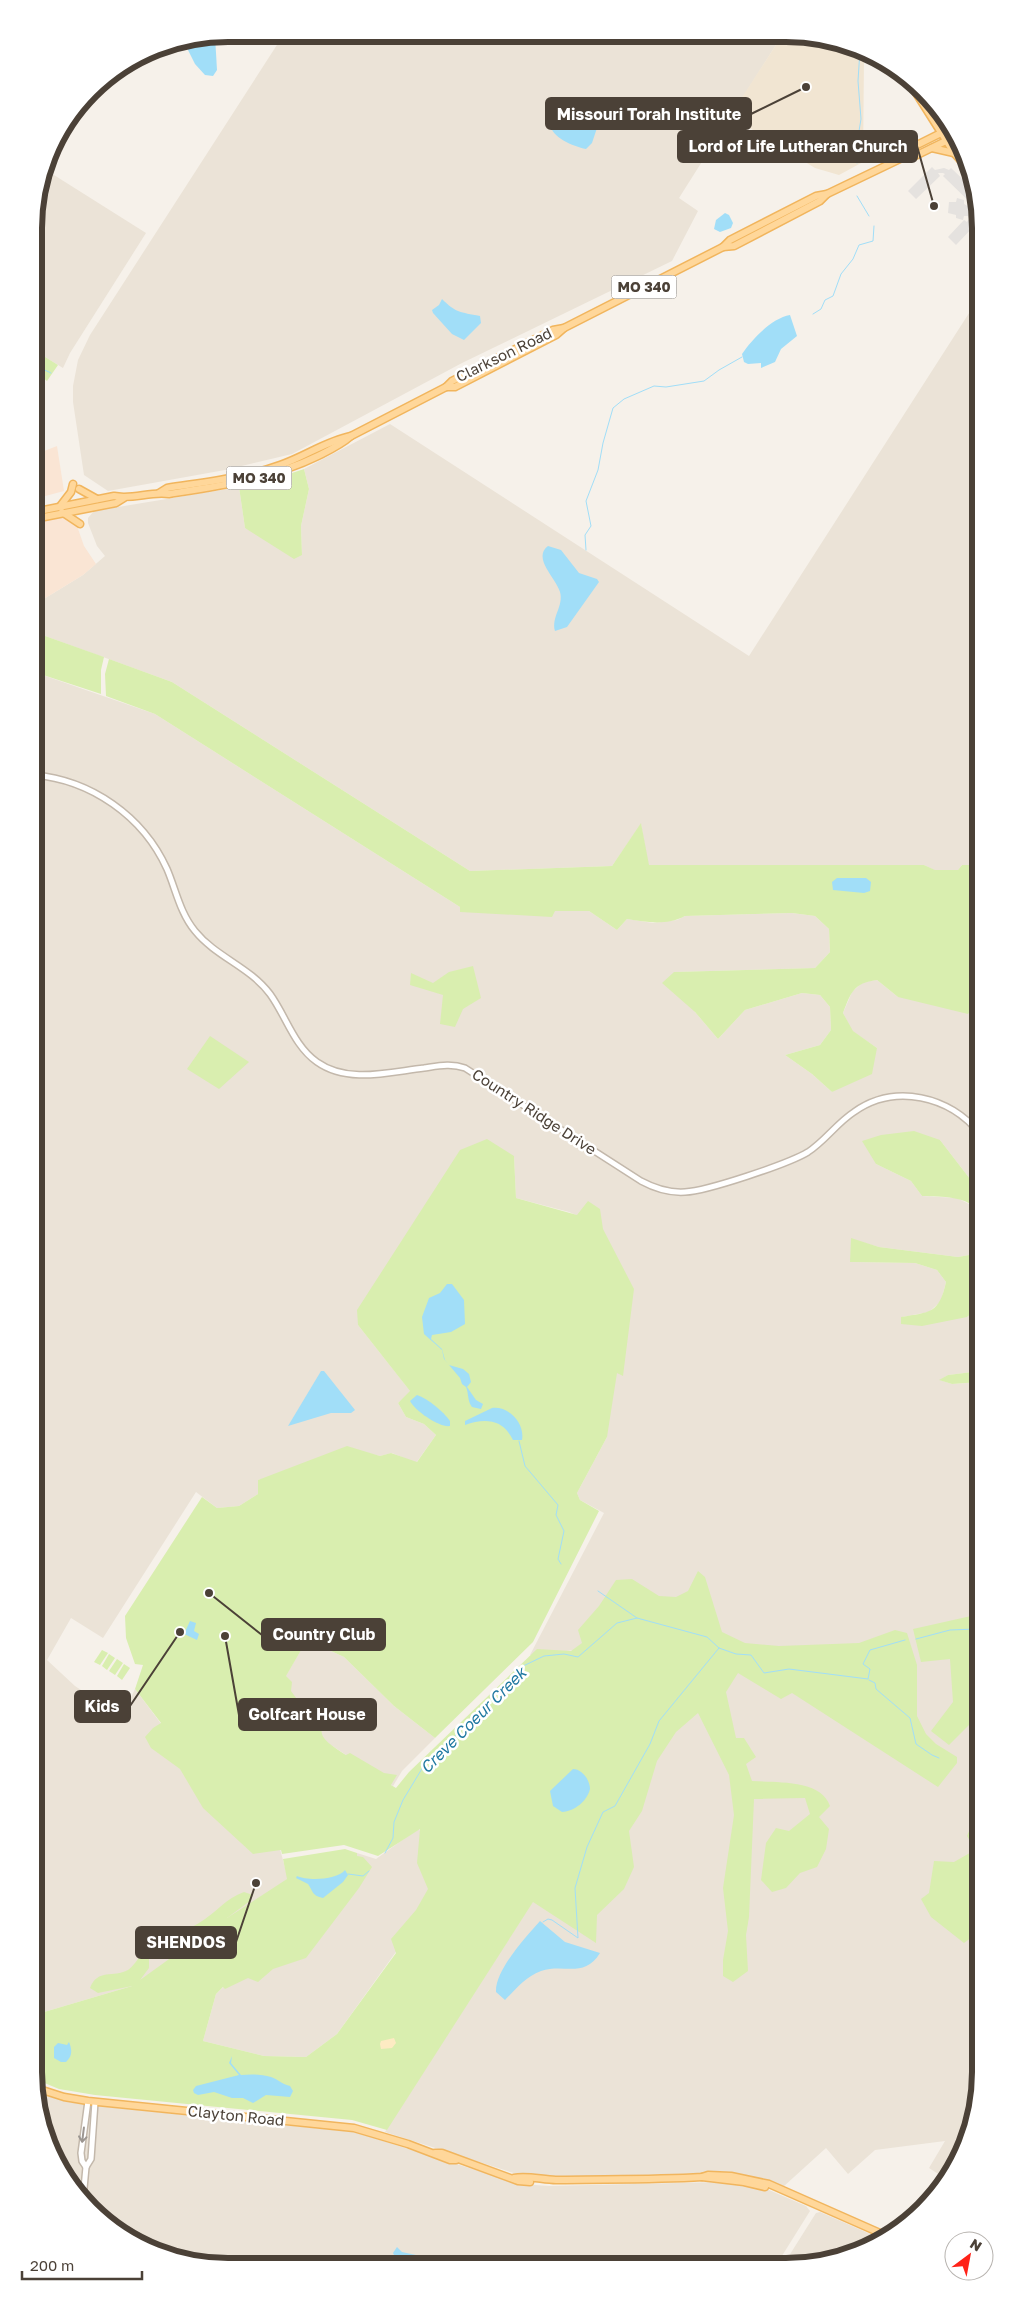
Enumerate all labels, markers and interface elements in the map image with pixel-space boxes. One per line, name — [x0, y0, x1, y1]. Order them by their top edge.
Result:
callout: Missouri Torah Institute — [546, 98, 751, 129]
text: Missouri Torah Institute — [557, 104, 741, 124]
callout: Lord of Life Lutheran Church — [678, 131, 917, 162]
text: Lord of Life Lutheran Church — [688, 136, 908, 156]
road number: MO 340 — [612, 276, 676, 298]
street label: Clarkson Road — [453, 323, 554, 385]
road number: MO 340 — [226, 466, 292, 489]
street label: Country Ridge Drive — [469, 1064, 600, 1158]
callout: Country Club — [262, 1619, 385, 1650]
text: Country Club — [273, 1624, 376, 1644]
water label: Creve Coeur Creek — [416, 1661, 532, 1777]
callout: Kids — [75, 1691, 130, 1722]
text: Kids — [85, 1696, 119, 1716]
callout: Golfcart House — [239, 1699, 376, 1730]
text: Golfcart House — [248, 1704, 366, 1724]
callout: SHENDOS — [136, 1927, 236, 1958]
text: SHENDOS — [146, 1932, 226, 1952]
street label: Clayton Road — [187, 2101, 285, 2129]
one-way arrow — [78, 2126, 88, 2142]
north arrow — [944, 2231, 994, 2281]
text: N — [967, 2235, 985, 2255]
scale bar — [22, 2248, 142, 2280]
text: 200 m — [30, 2256, 74, 2274]

